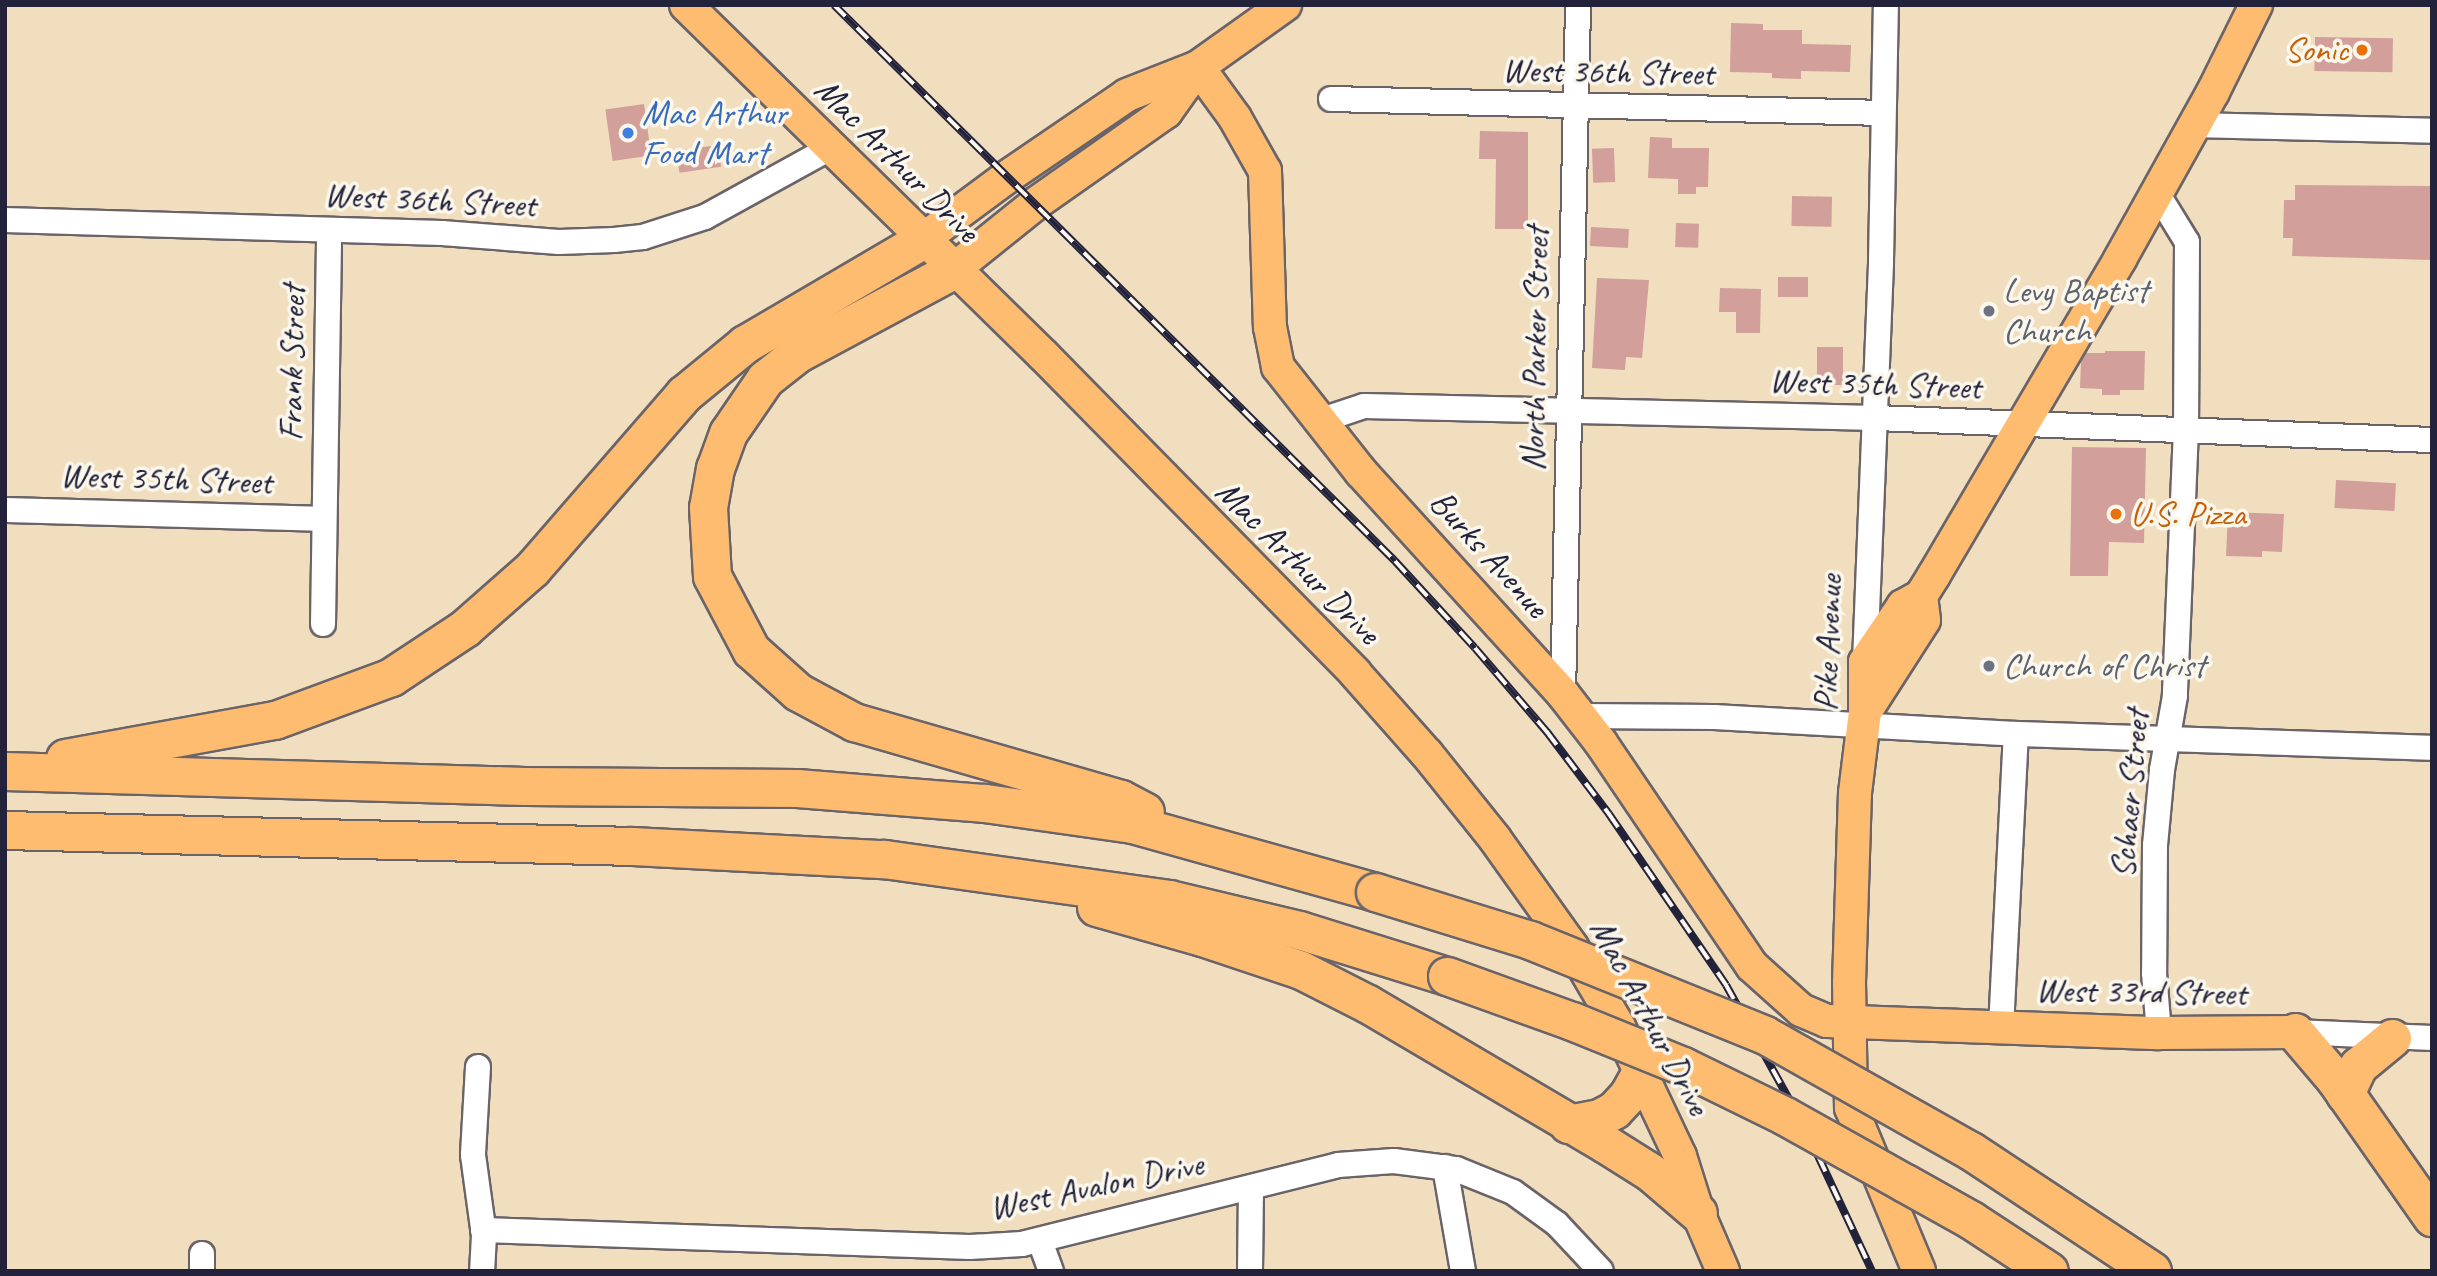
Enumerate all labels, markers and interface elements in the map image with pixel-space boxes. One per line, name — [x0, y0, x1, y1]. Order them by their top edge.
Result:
place label: Sonic — [2284, 29, 2348, 71]
marker: Sonic — [2354, 42, 2370, 58]
street label: West 36th Street — [1501, 49, 1715, 95]
street label: Mac Arthur Drive — [806, 69, 988, 251]
place label: Mac Arthur Food Mart — [642, 92, 786, 174]
marker: Mac Arthur Food Mart — [620, 125, 636, 141]
street label: West 36th Street — [323, 173, 537, 227]
street label: North Parker Street — [1512, 226, 1558, 472]
place label: Levy Baptist Church — [2003, 270, 2150, 352]
street label: Frank Street — [270, 284, 314, 442]
marker: Levy Baptist Church — [1981, 303, 1997, 319]
street label: West 35th Street — [1768, 359, 1982, 409]
street label: West 35th Street — [59, 454, 273, 504]
street label: Mac Arthur Drive — [1207, 471, 1389, 653]
street label: Burks Avenue — [1421, 481, 1557, 627]
place label: U.S. Pizza — [2130, 493, 2245, 535]
marker: U.S. Pizza — [2108, 506, 2124, 522]
street label: Pike Avenue — [1805, 574, 1851, 712]
place label: Church of Christ — [2003, 645, 2206, 687]
marker: Church of Christ — [1981, 658, 1997, 674]
street label: Schaer Street — [2102, 708, 2158, 880]
street label: Mac Arthur Drive — [1581, 912, 1719, 1122]
street label: West 33rd Street — [2035, 969, 2247, 1015]
street label: West Avalon Drive — [985, 1143, 1207, 1229]

